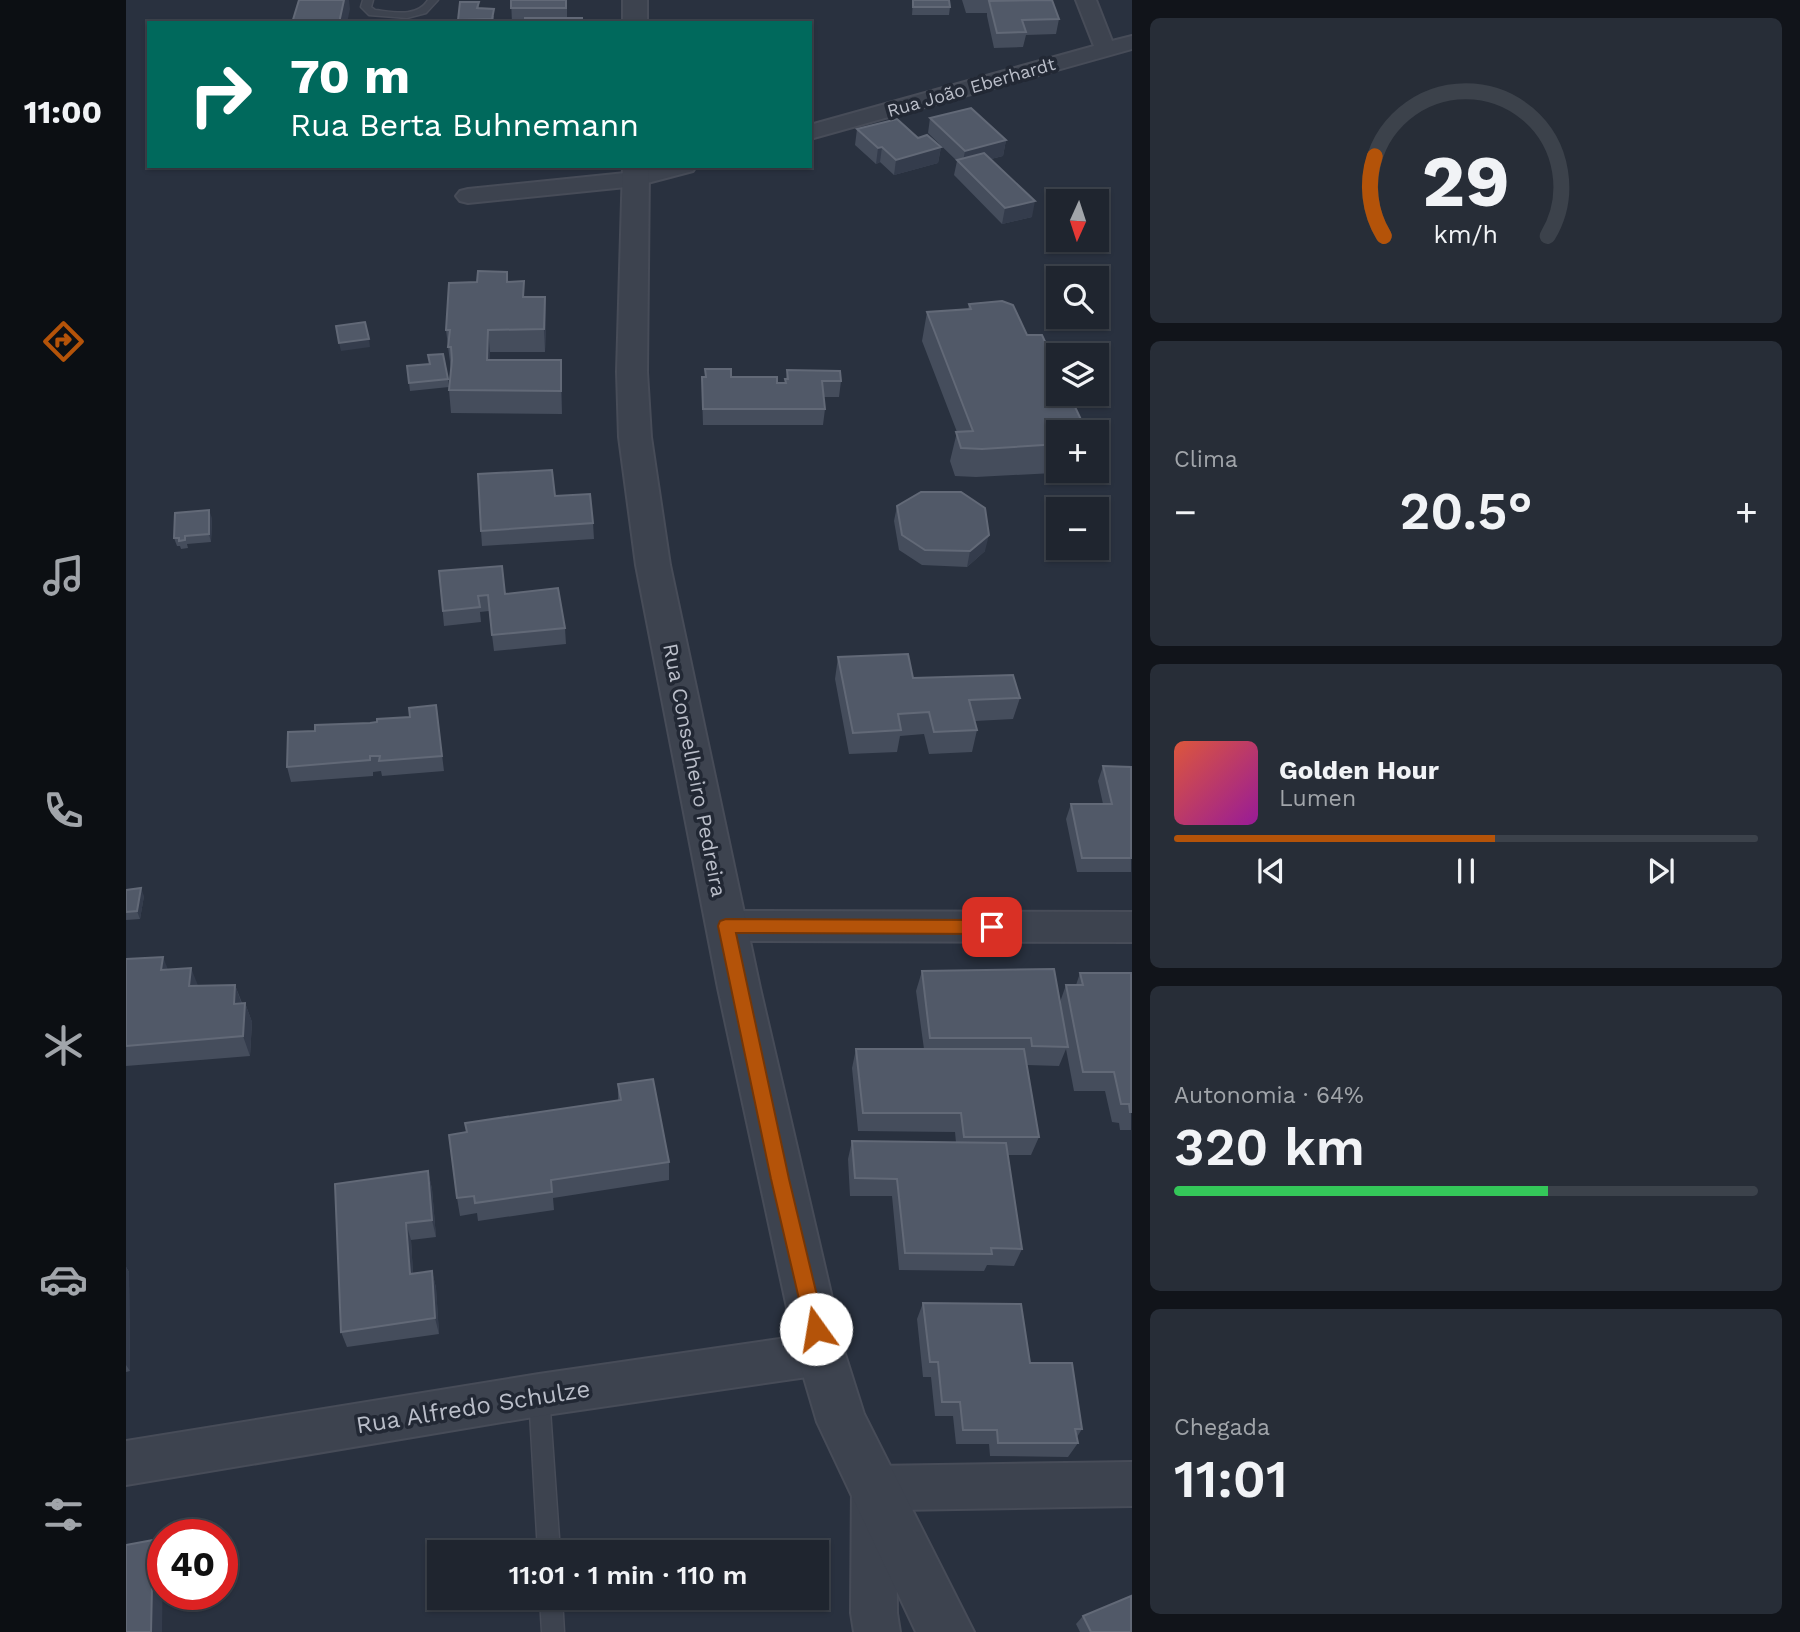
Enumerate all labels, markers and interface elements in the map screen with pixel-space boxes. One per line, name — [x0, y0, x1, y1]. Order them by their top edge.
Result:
text: 70 m — [290, 47, 410, 105]
icon: right — [175, 49, 266, 140]
street label: Rua João Eberhardt — [884, 53, 1058, 121]
text: 11:00 — [24, 93, 102, 131]
text: Rua Berta Buhnemann — [290, 106, 639, 144]
text: 29 — [1422, 139, 1510, 225]
north arrow — [1046, 189, 1110, 252]
map controls — [1046, 189, 1109, 560]
text: km/h — [1434, 220, 1498, 249]
button: search — [1046, 266, 1109, 329]
icon: directions — [39, 317, 88, 366]
button: layers — [1046, 343, 1109, 406]
button: + — [1046, 420, 1109, 483]
text: Clima — [1174, 446, 1238, 473]
text: 20.5° — [1400, 481, 1532, 542]
text: − — [1174, 490, 1197, 534]
text: + — [1735, 490, 1758, 534]
button: − — [1046, 497, 1109, 560]
icon: music — [39, 551, 88, 600]
street label: Rua Conselheiro Pedreira — [658, 641, 732, 899]
text: Golden Hour — [1279, 755, 1439, 785]
text: Lumen — [1279, 785, 1356, 812]
icon: phone — [39, 786, 88, 835]
icon: previous — [1252, 852, 1290, 890]
icon: pause — [1447, 852, 1485, 890]
icon: next — [1642, 852, 1680, 890]
pin — [962, 897, 1022, 957]
icon: arrive — [973, 908, 1011, 946]
icon: climate — [39, 1021, 88, 1070]
text: Autonomia · 64% — [1174, 1082, 1364, 1109]
text: 320 km — [1174, 1117, 1365, 1178]
icon: car — [39, 1255, 88, 1304]
position arrow — [779, 1292, 853, 1366]
street label: Rua Alfredo Schulze — [354, 1375, 592, 1439]
text: Chegada — [1174, 1414, 1270, 1441]
text: 11:01 — [1174, 1449, 1288, 1510]
icon: filters — [39, 1490, 88, 1539]
speed limit sign: 40 — [147, 1519, 238, 1610]
text: 11:01 · 1 min · 110 m — [509, 1560, 747, 1590]

